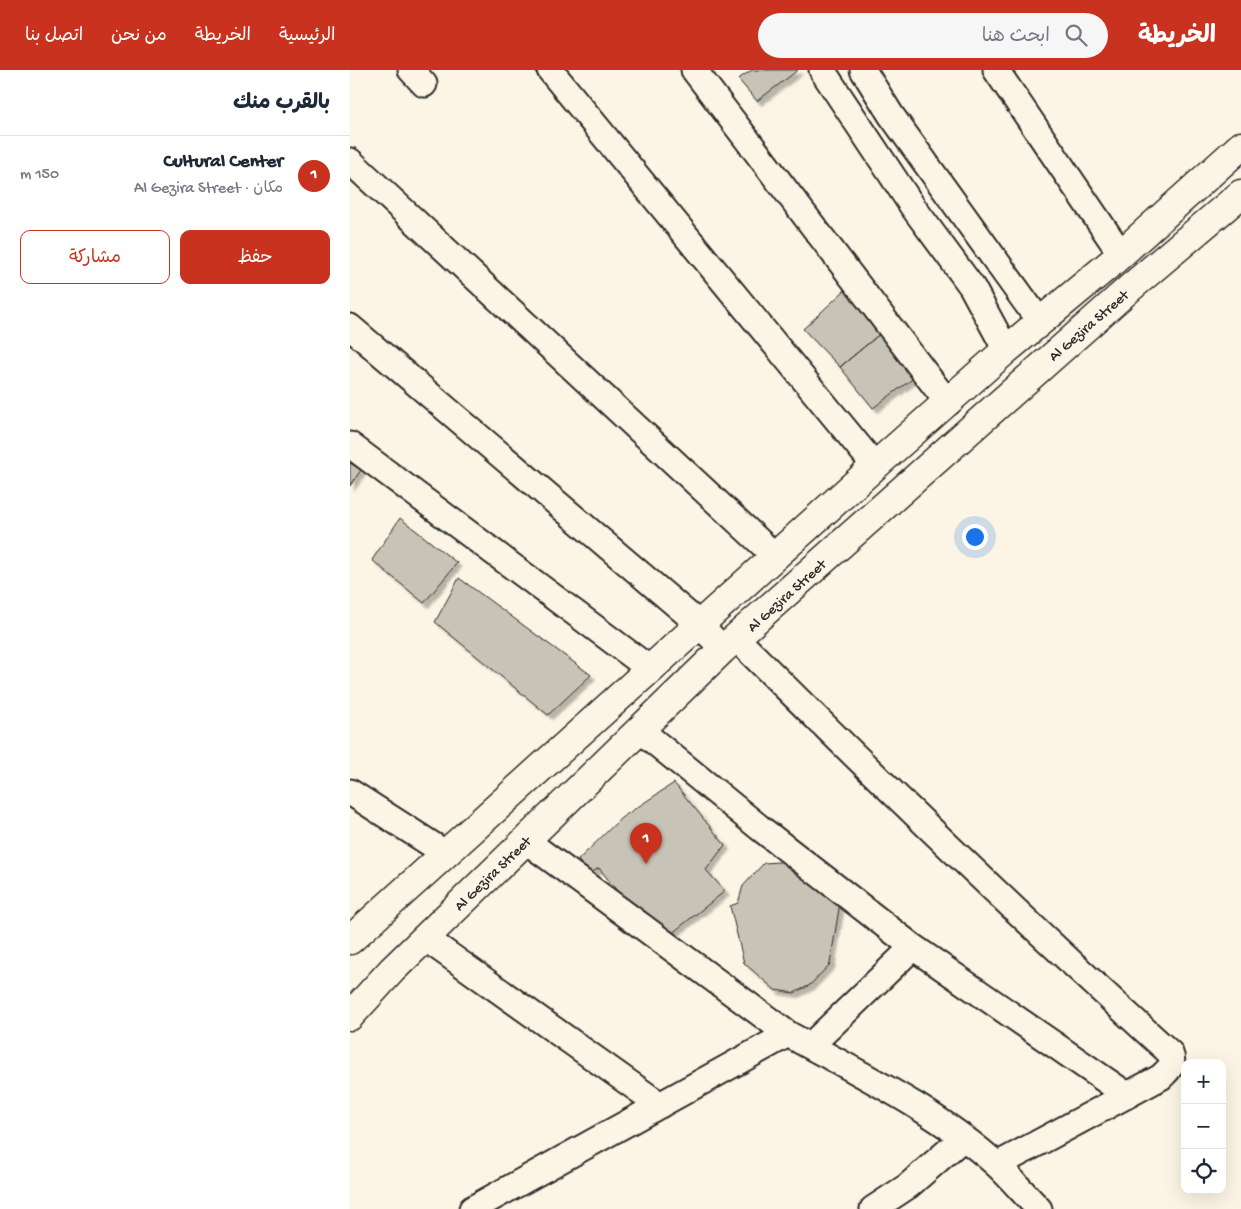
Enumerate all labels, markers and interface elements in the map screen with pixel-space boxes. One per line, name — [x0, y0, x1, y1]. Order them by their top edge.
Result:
search box — [758, 13, 1108, 58]
icon: search — [1062, 21, 1090, 49]
text: الخريطة — [1138, 23, 1216, 52]
text: اتصل بنا — [25, 26, 83, 47]
text: من نحن — [111, 26, 167, 47]
text: الخريطة — [195, 26, 251, 47]
text: الرئيسية — [279, 26, 335, 47]
text: ابحث هنا — [982, 26, 1050, 49]
text: بالقرب منك — [233, 92, 330, 117]
text: Cultural Center — [164, 151, 283, 174]
text: 150 m — [20, 166, 59, 185]
text: 1 — [311, 166, 317, 185]
text: مكان · Al Gezira Street — [134, 180, 283, 199]
button: مشاركة — [20, 230, 170, 284]
button: حفظ — [180, 230, 330, 284]
street label: Al Gezira Street — [1046, 286, 1134, 366]
your location — [962, 524, 988, 550]
street label: Al Gezira Street — [744, 555, 832, 637]
pin: 1 — [630, 823, 662, 864]
street label: Al Gezira Street — [451, 832, 537, 916]
map controls — [1181, 1059, 1226, 1194]
button: + — [1181, 1059, 1226, 1104]
button: − — [1181, 1104, 1226, 1149]
button: locate — [1181, 1149, 1226, 1194]

